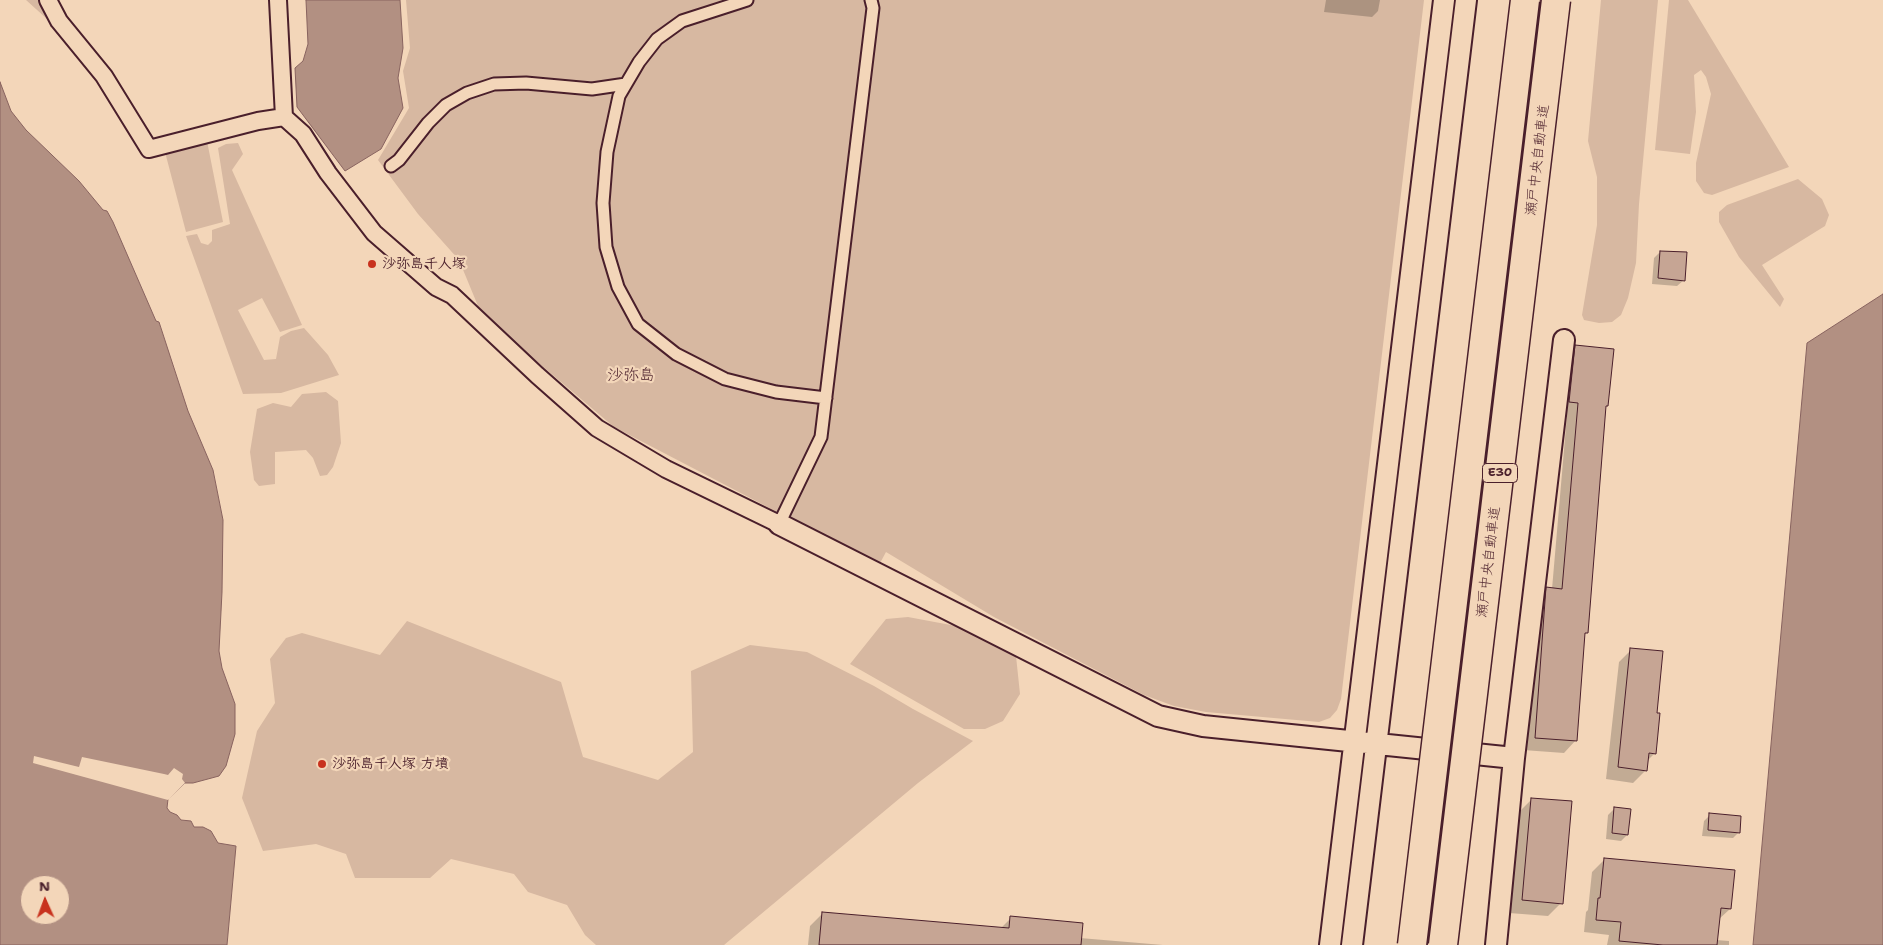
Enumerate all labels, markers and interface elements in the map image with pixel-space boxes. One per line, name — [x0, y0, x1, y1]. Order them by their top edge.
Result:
street label: 瀬戸中央自動車道 — [1523, 103, 1553, 217]
place label: 沙弥島千人塚 — [382, 256, 466, 272]
marker: 沙弥島千人塚 — [366, 258, 378, 270]
district label: 沙弥島 — [607, 366, 655, 386]
road number: E30 — [1482, 463, 1518, 482]
street label: 瀬戸中央自動車道 — [1474, 505, 1504, 619]
place label: 沙弥島千人塚 方墳 — [332, 756, 449, 772]
marker: 沙弥島千人塚 方墳 — [316, 758, 328, 770]
north arrow — [20, 875, 70, 925]
text: N — [39, 877, 50, 895]

